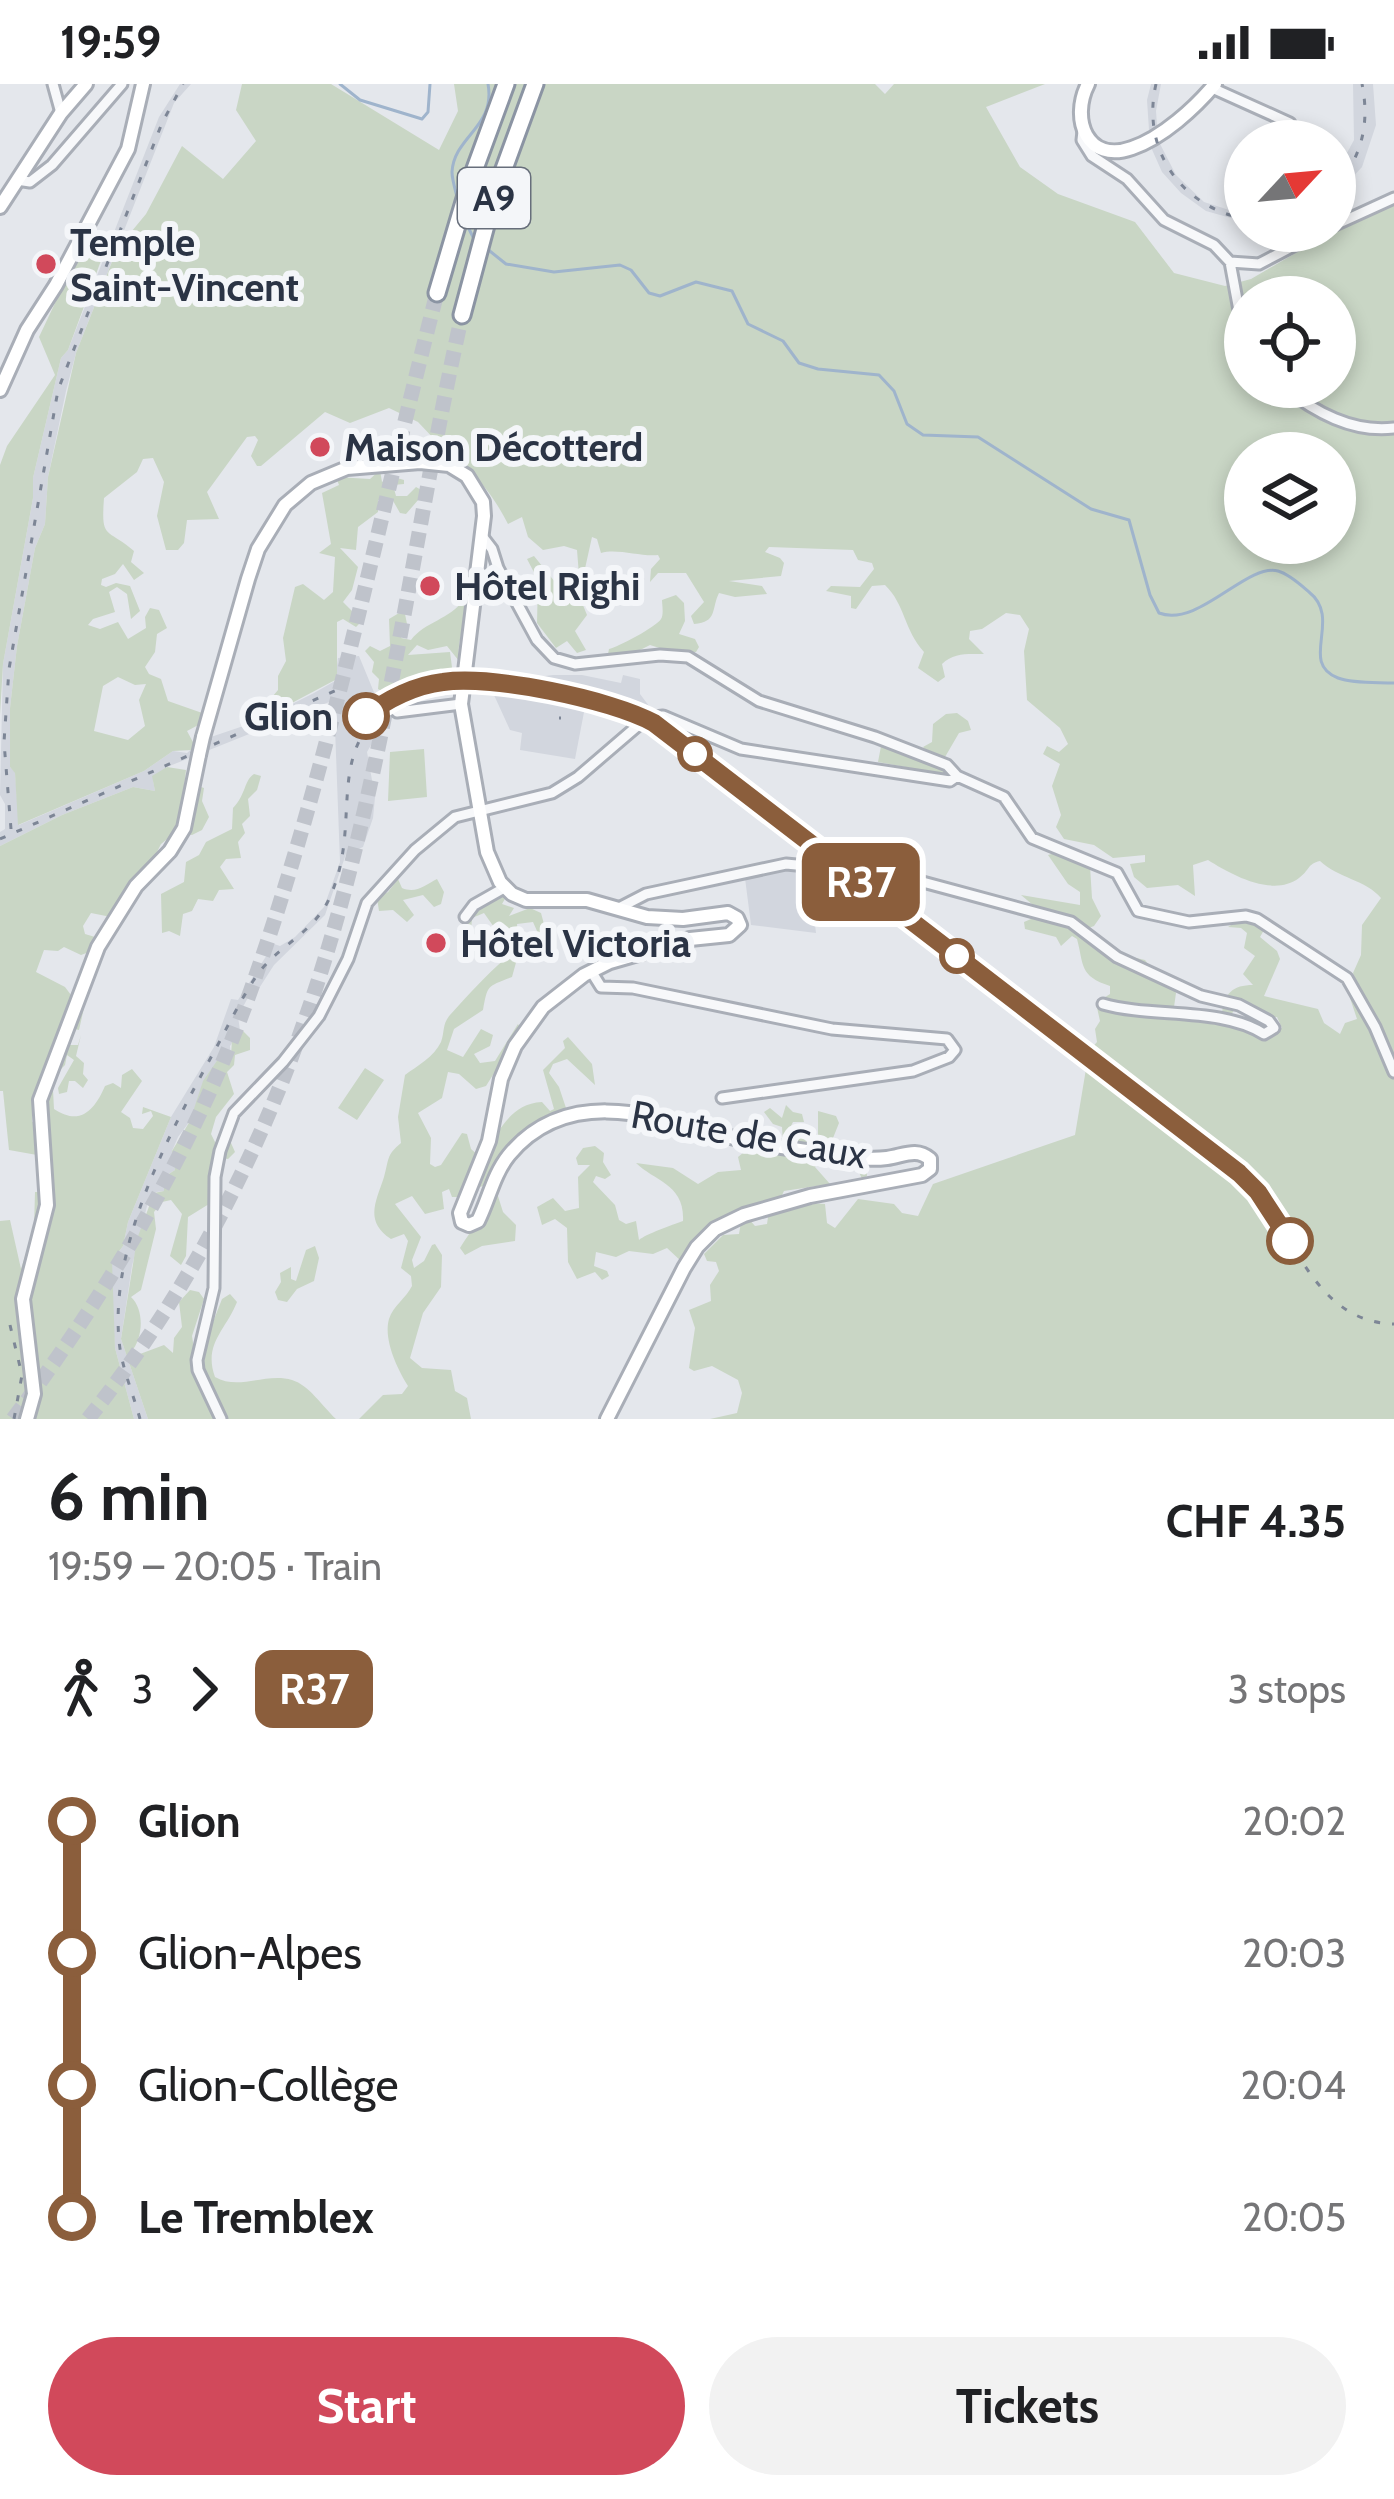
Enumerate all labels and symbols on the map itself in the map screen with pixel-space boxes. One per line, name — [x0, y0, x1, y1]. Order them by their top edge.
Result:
north arrow — [1224, 120, 1356, 252]
road number: A9 — [458, 168, 530, 228]
place label: Temple Saint-Vincent — [70, 218, 299, 311]
marker: Temple Saint-Vincent — [33, 251, 59, 277]
place label: Maison Décotterd — [344, 423, 643, 471]
marker: Maison Décotterd — [307, 434, 333, 460]
place label: Hôtel Righi — [454, 562, 640, 610]
marker: Hôtel Righi — [417, 573, 443, 599]
place label: Glion — [244, 692, 333, 740]
marker: Glion — [344, 694, 388, 738]
unlabelled marker — [679, 738, 711, 770]
line badge: R37 — [792, 843, 930, 921]
place label: Hôtel Victoria — [460, 919, 691, 967]
marker: Hôtel Victoria — [423, 930, 449, 956]
unlabelled marker — [941, 940, 973, 972]
street label: Route de Caux — [627, 1090, 871, 1178]
unlabelled marker — [1268, 1219, 1312, 1263]

